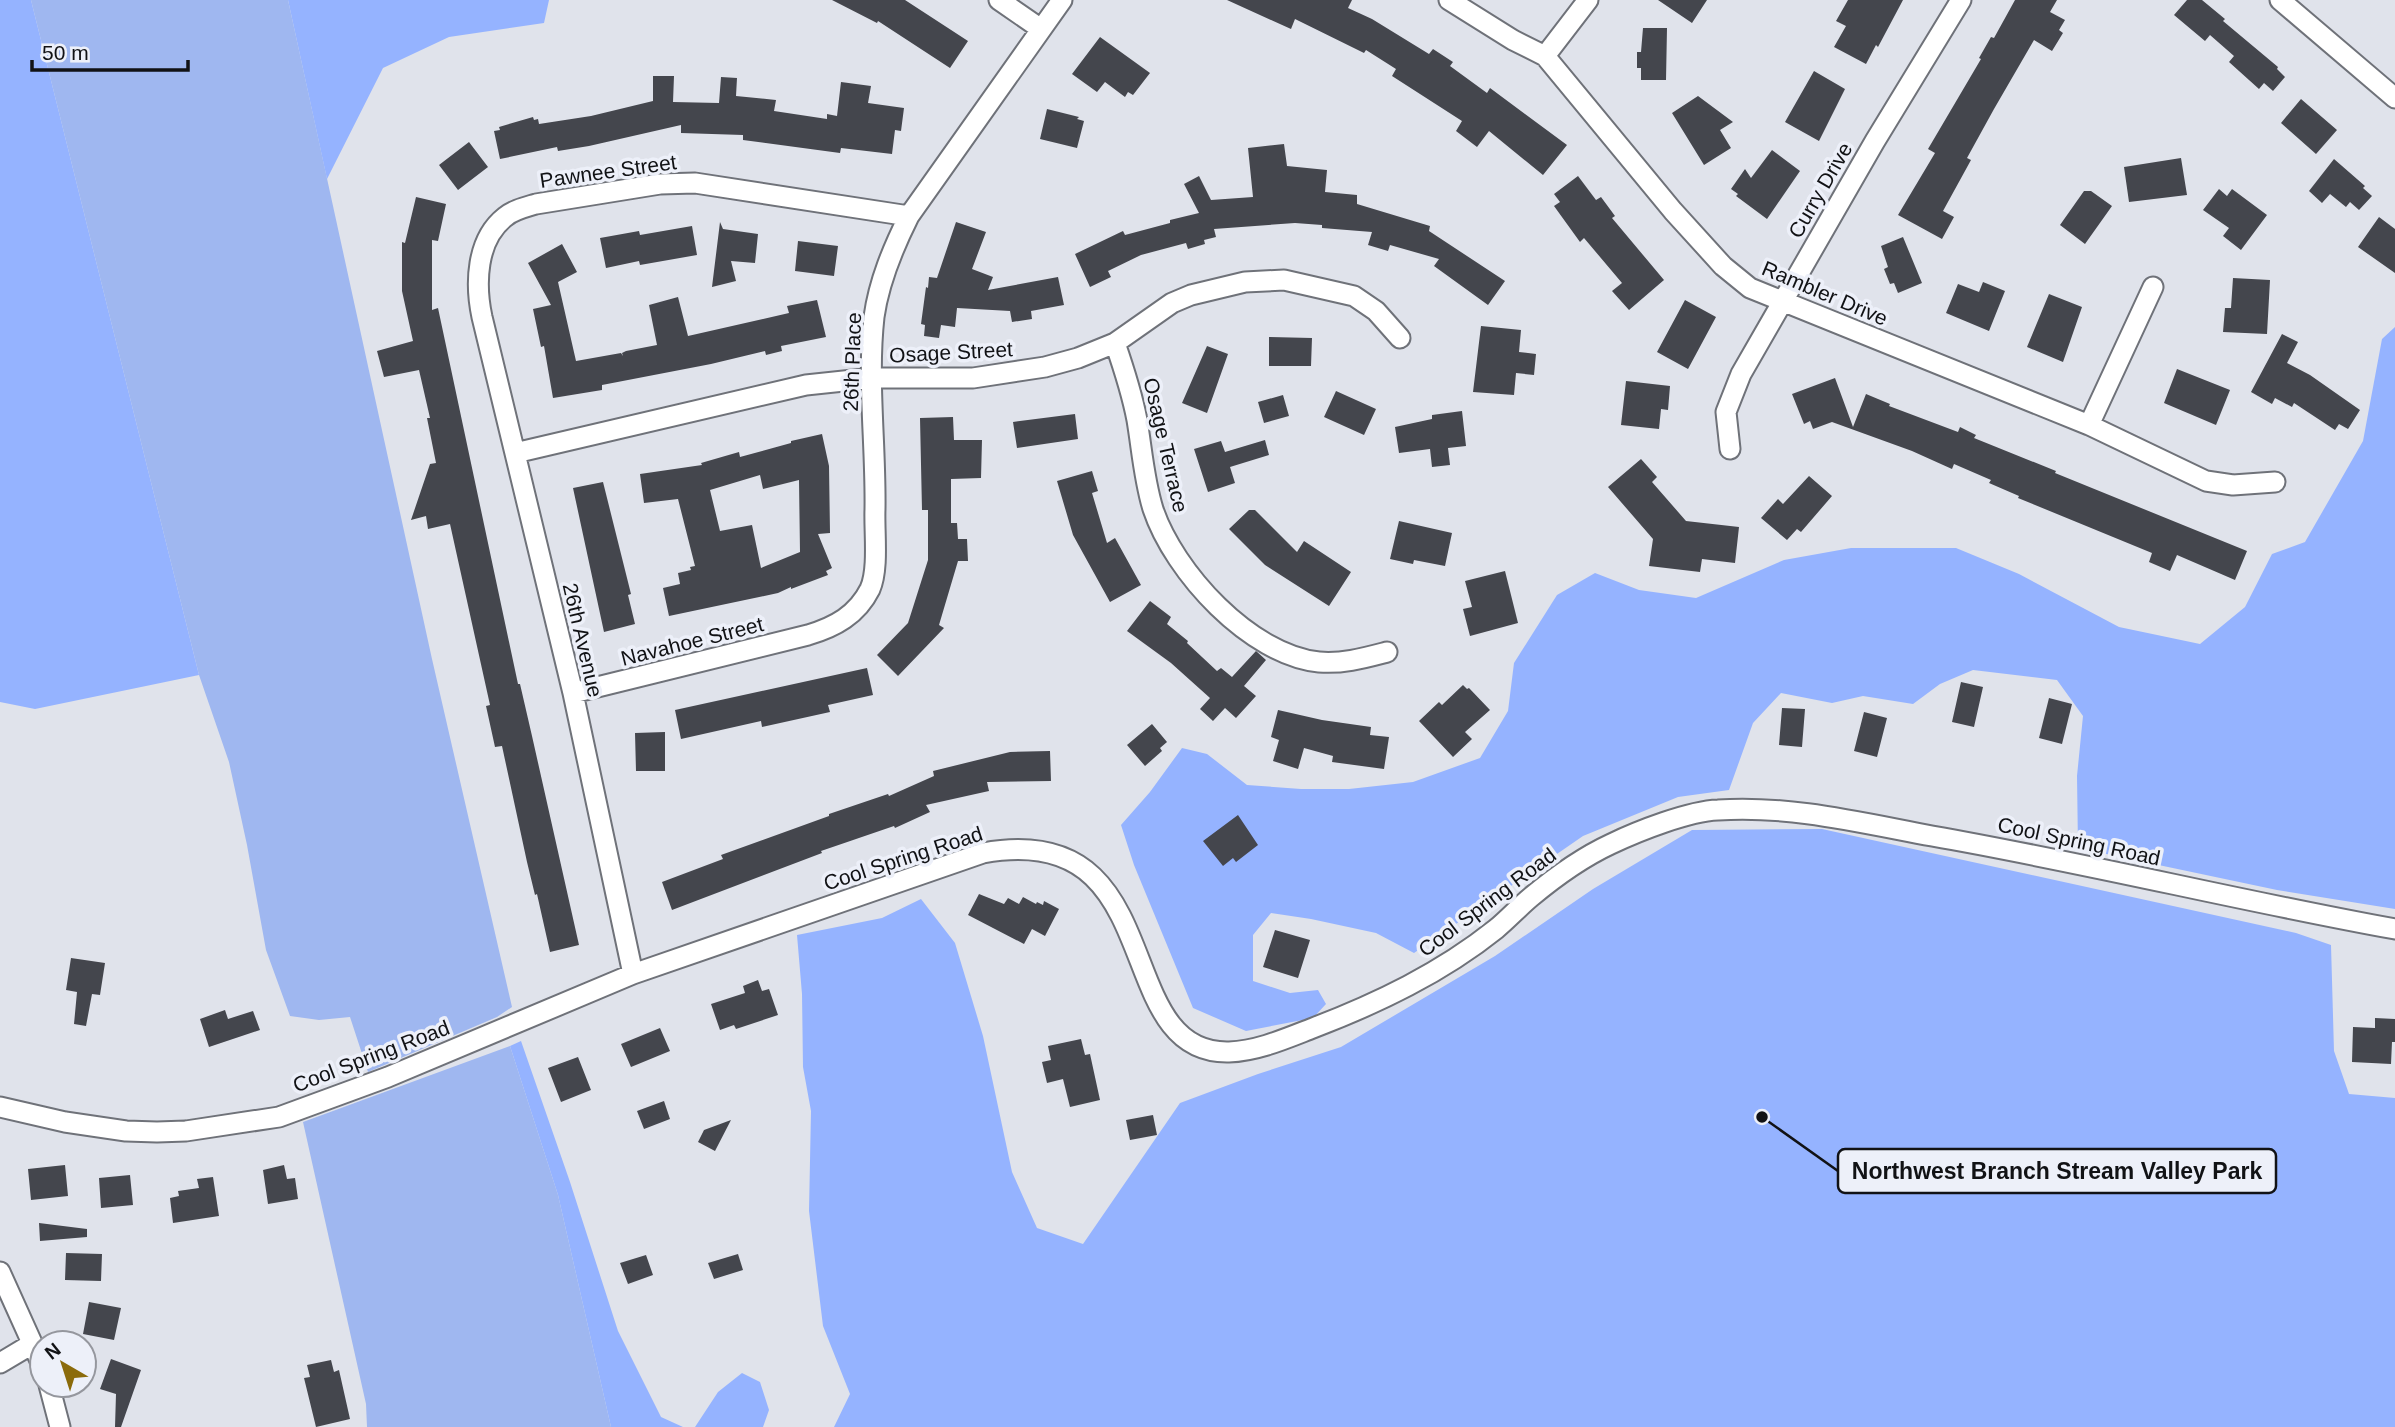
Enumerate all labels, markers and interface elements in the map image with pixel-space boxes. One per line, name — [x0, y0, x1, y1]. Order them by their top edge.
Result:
scale bar — [32, 28, 187, 72]
text: 50 m — [42, 41, 89, 64]
street label: Curry Drive — [1783, 138, 1857, 242]
street label: Pawnee Street — [538, 150, 678, 192]
street label: Rambler Drive — [1759, 256, 1891, 330]
street label: 26th Place — [839, 312, 865, 412]
street label: Osage Street — [889, 337, 1014, 367]
street label: Osage Terrace — [1139, 375, 1193, 515]
street label: 26th Avenue — [559, 581, 607, 699]
street label: Navahoe Street — [618, 612, 766, 670]
street label: Cool Spring Road — [1996, 813, 2162, 869]
street label: Cool Spring Road — [821, 821, 985, 895]
street label: Cool Spring Road — [1414, 843, 1560, 961]
street label: Cool Spring Road — [290, 1016, 452, 1096]
callout: Northwest Branch Stream Valley Park — [1838, 1149, 2276, 1193]
text: Northwest Branch Stream Valley Park — [1852, 1158, 2262, 1184]
north arrow — [28, 1329, 98, 1399]
text: N — [41, 1339, 65, 1364]

